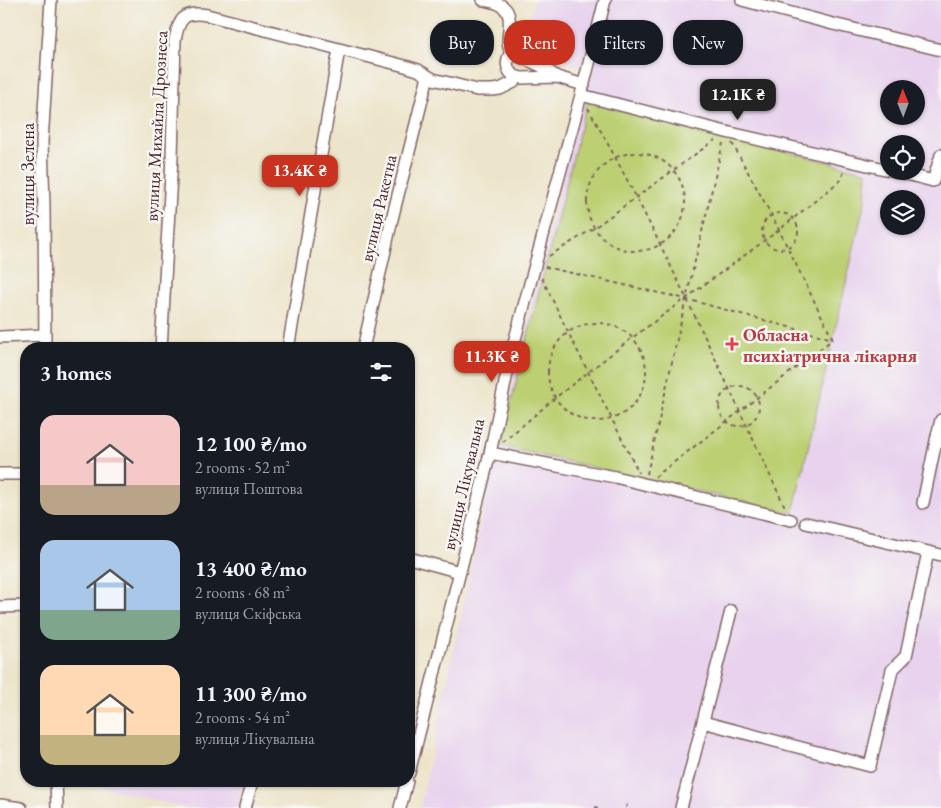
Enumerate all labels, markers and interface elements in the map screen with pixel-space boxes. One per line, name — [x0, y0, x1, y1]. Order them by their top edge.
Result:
chip: Buy — [430, 20, 494, 65]
chip: Rent — [504, 20, 575, 65]
chip: Filters — [585, 20, 663, 65]
chip: New — [673, 20, 743, 65]
street label: вулиця Михайла Дрознеса — [140, 29, 173, 222]
pin: 12.1K ₴ — [692, 78, 784, 121]
north arrow — [880, 80, 925, 125]
map controls — [880, 80, 925, 235]
text: 12.1K ₴ — [711, 84, 765, 105]
street label: вулиця Зелена — [16, 122, 39, 225]
button: locate — [880, 135, 925, 180]
street label: вулиця Ракетна — [355, 151, 402, 264]
pin: 13.4K ₴ — [254, 154, 346, 197]
text: 13.4K ₴ — [273, 160, 327, 181]
button: layers — [880, 190, 925, 235]
place label: Обласна психіатрична лікарня — [743, 323, 917, 367]
marker: Обласна психіатрична лікарня — [725, 337, 739, 351]
pin: 11.3K ₴ — [446, 340, 538, 383]
text: 11.3K ₴ — [465, 346, 519, 367]
icon: filters — [367, 358, 395, 386]
text: 3 homes — [40, 359, 112, 386]
street label: вулиця Лікувальна — [437, 415, 490, 552]
text: 12 100 ₴/mo — [195, 430, 307, 457]
icon: home — [80, 435, 140, 495]
text: 2 rooms · 52 m² — [195, 457, 290, 478]
text: вулиця Поштова — [195, 478, 303, 499]
text: 13 400 ₴/mo — [195, 555, 307, 582]
icon: home — [80, 560, 140, 620]
text: 2 rooms · 68 m² — [195, 582, 290, 603]
text: вулиця Скіфська — [195, 603, 301, 624]
text: 11 300 ₴/mo — [195, 680, 307, 707]
icon: home — [80, 685, 140, 745]
text: 2 rooms · 54 m² — [195, 707, 290, 728]
text: вулиця Лікувальна — [195, 728, 315, 749]

